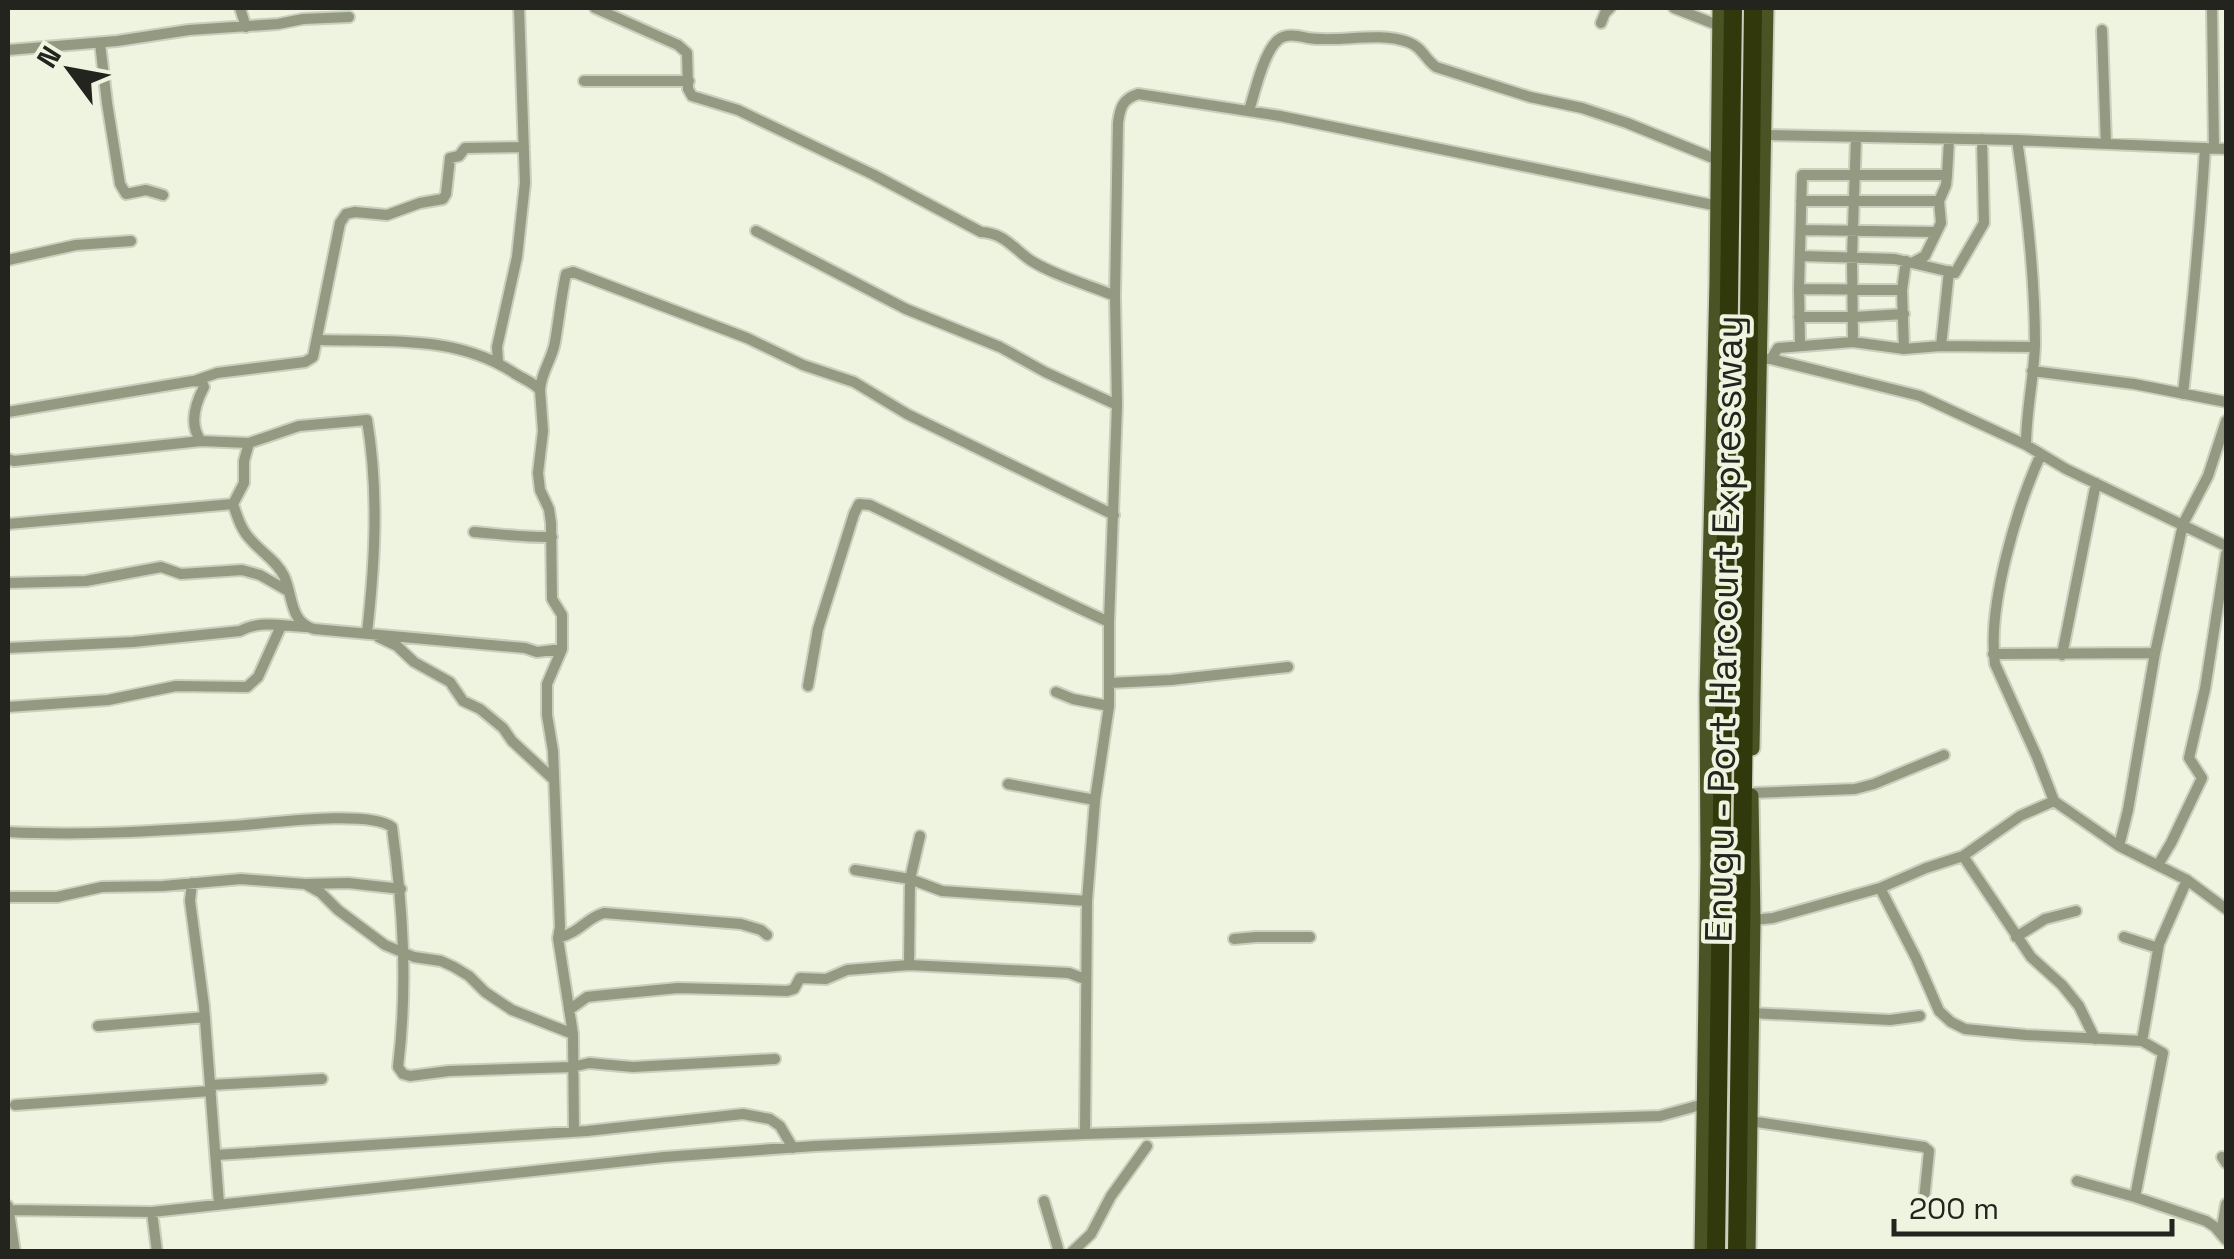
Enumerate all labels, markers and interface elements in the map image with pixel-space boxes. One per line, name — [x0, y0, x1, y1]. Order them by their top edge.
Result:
north arrow — [20, 20, 120, 120]
text: N — [29, 39, 69, 74]
street label: Enugu - Port Harcourt Expressway — [1695, 315, 1753, 943]
scale bar — [1894, 1174, 2172, 1236]
text: 200 m — [1909, 1189, 1999, 1228]

